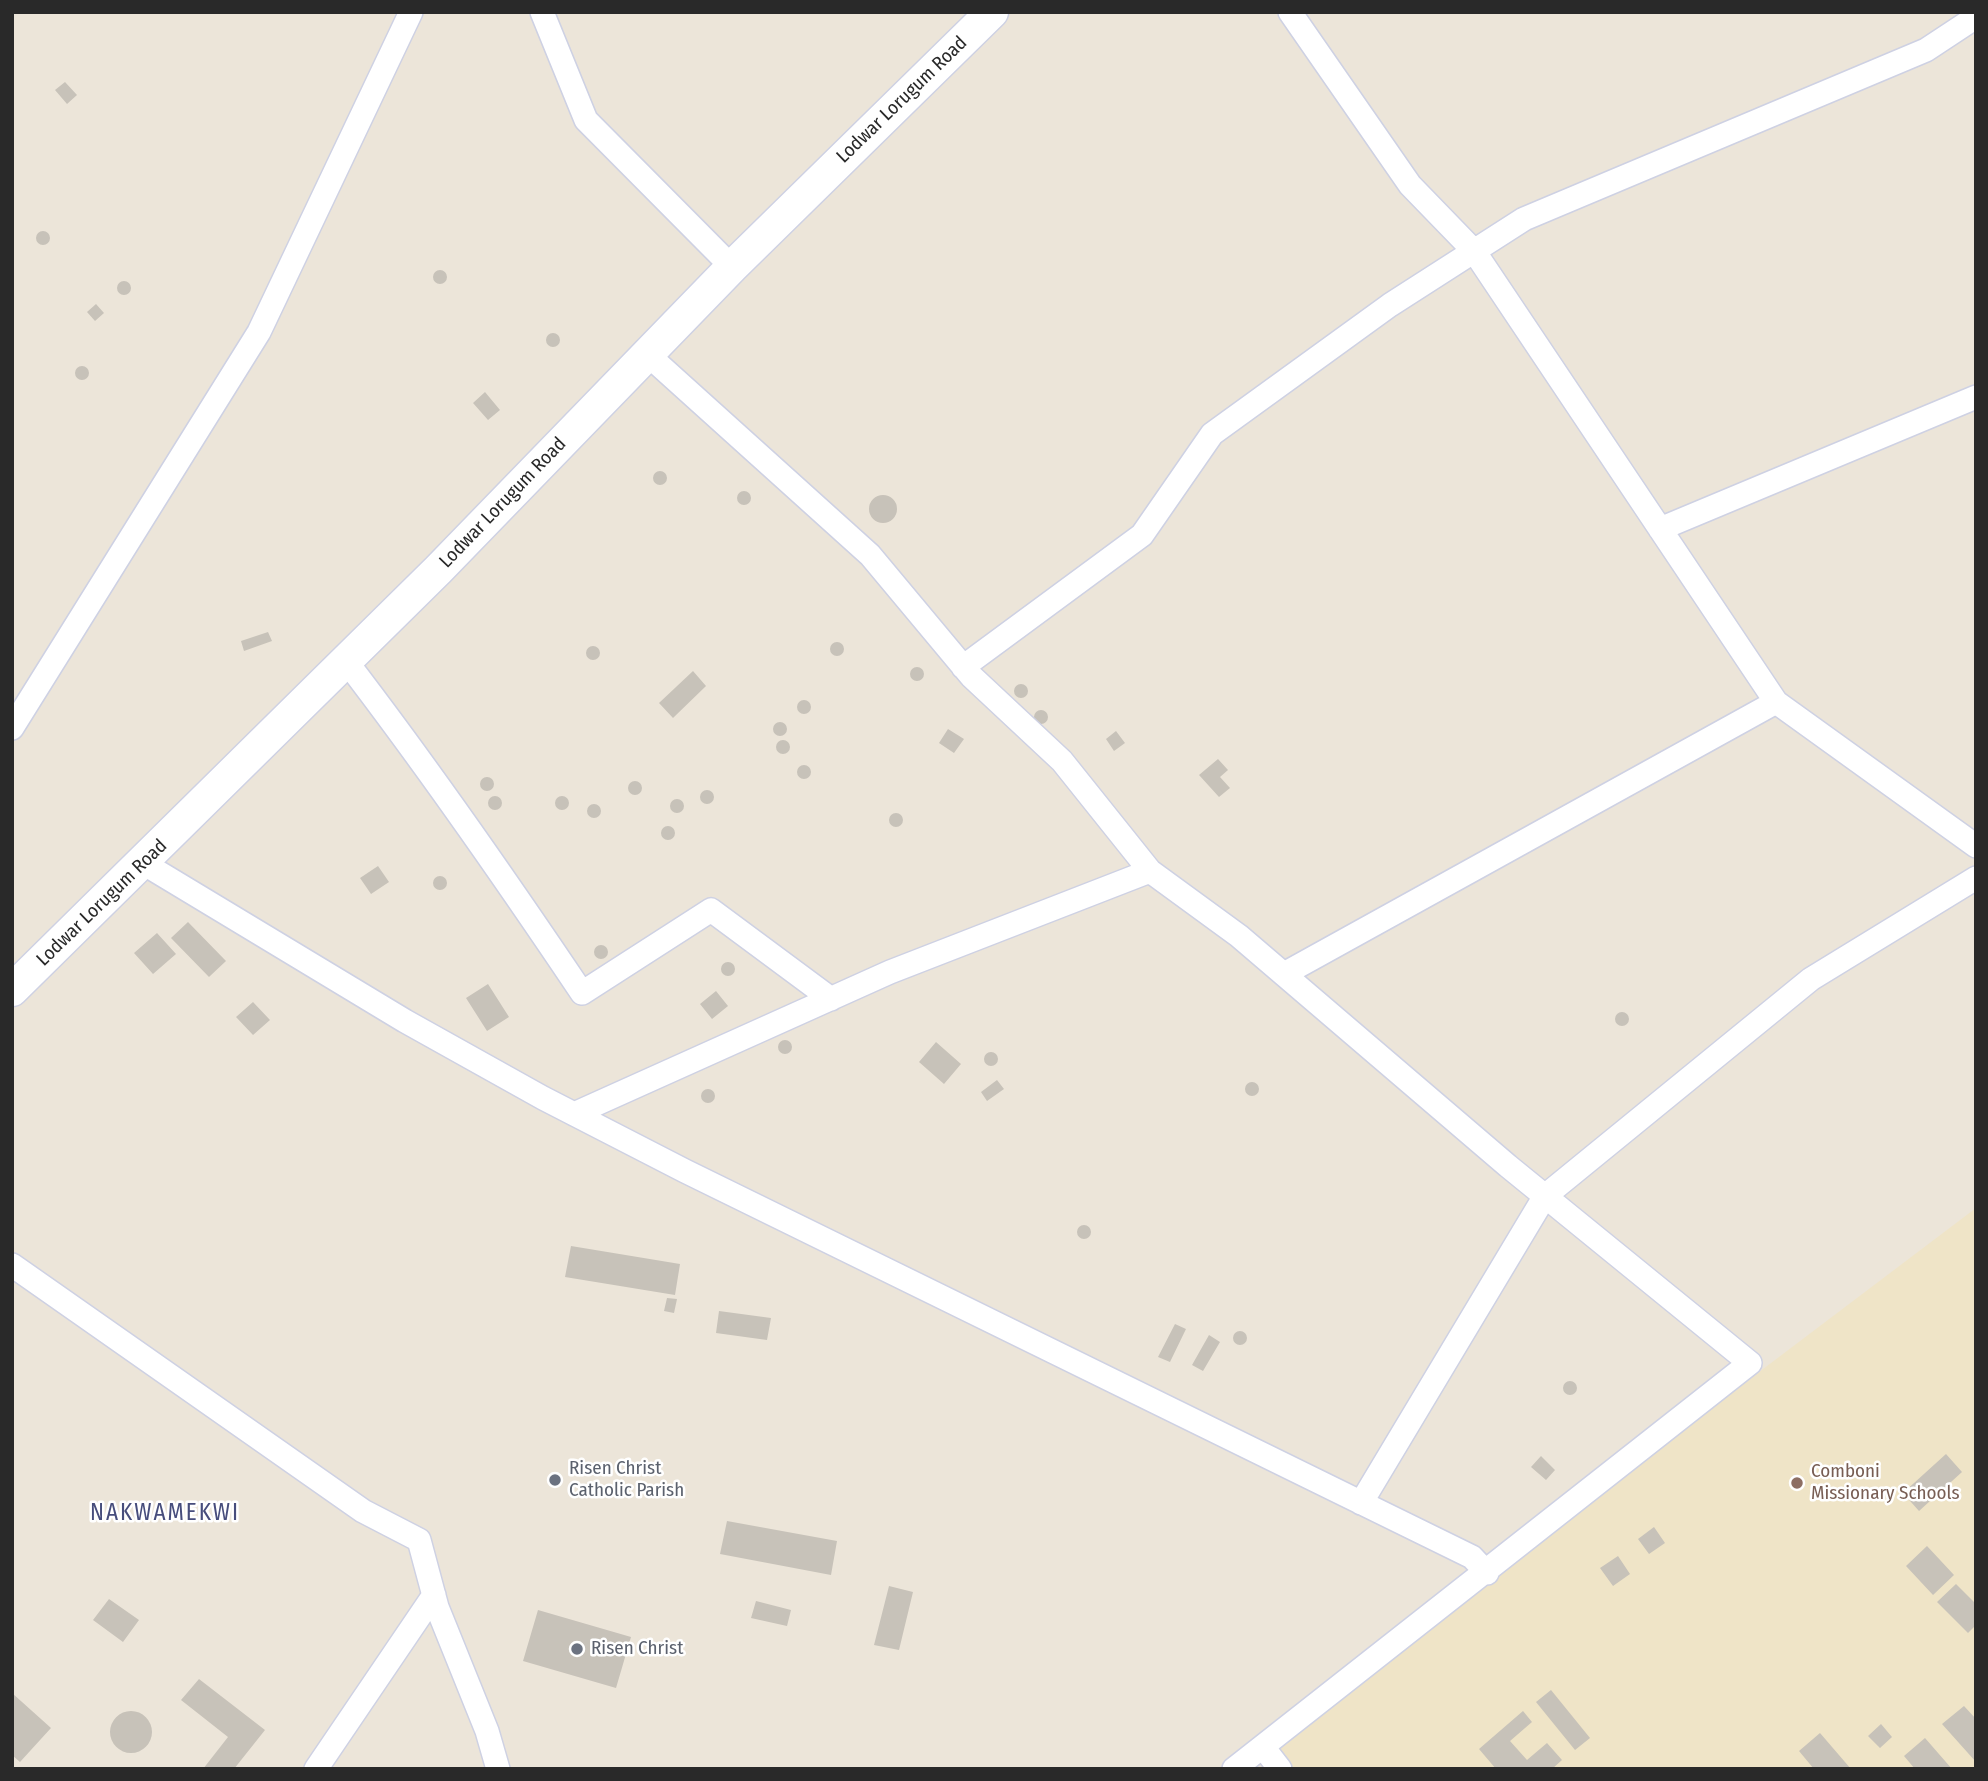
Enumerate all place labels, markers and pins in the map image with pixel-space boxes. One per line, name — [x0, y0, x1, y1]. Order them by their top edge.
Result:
place label: Risen Christ Catholic Parish — [569, 1458, 684, 1502]
place label: Comboni Missionary Schools — [1811, 1461, 1960, 1505]
marker: Risen Christ Catholic Parish — [547, 1472, 563, 1488]
marker: Comboni Missionary Schools — [1789, 1475, 1805, 1491]
place label: Risen Christ — [591, 1638, 683, 1660]
marker: Risen Christ — [569, 1641, 585, 1657]

